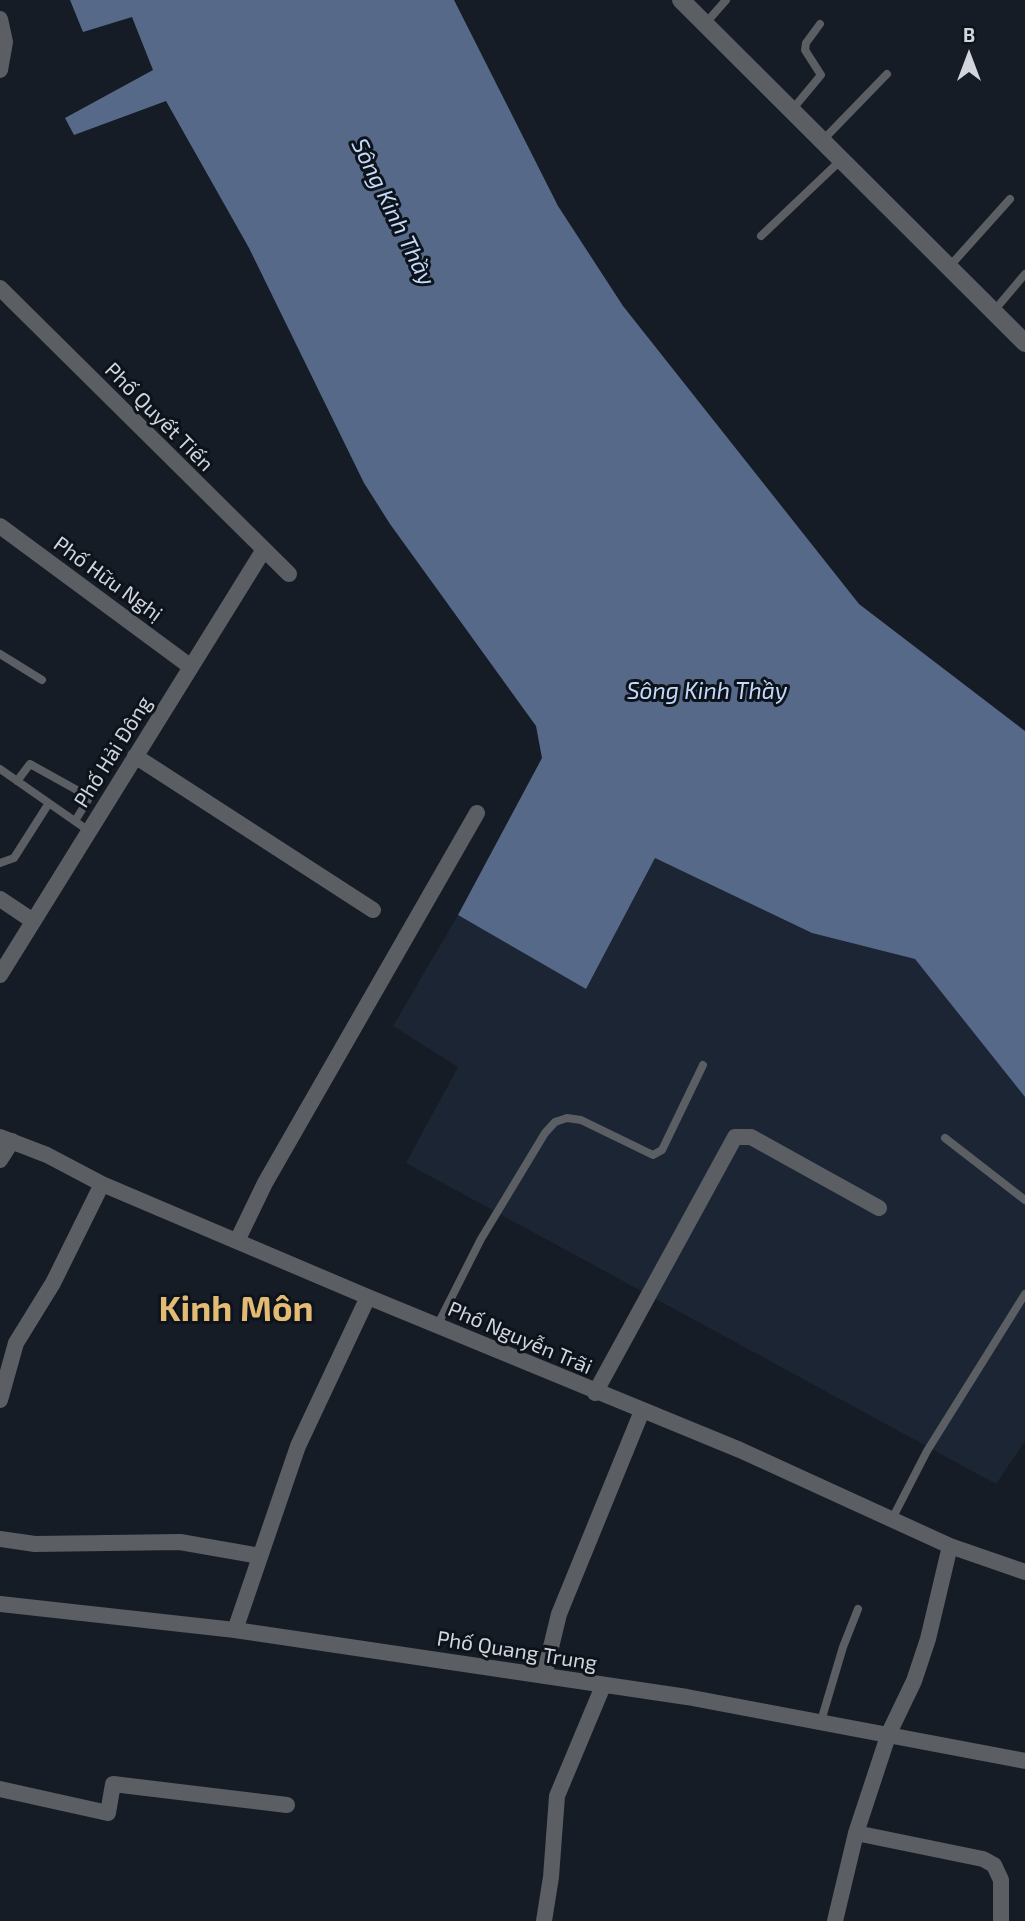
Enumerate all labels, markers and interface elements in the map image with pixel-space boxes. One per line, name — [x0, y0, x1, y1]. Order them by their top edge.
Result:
north arrow — [934, 21, 1004, 91]
text: B — [963, 23, 975, 46]
water label: Sông Kinh Thầy — [345, 134, 441, 290]
street label: Phố Quyết Tiến — [100, 358, 218, 476]
street label: Phố Hữu Nghị — [49, 531, 167, 627]
water label: Sông Kinh Thầy — [627, 677, 787, 705]
street label: Phố Hải Đông — [69, 692, 157, 812]
district label: Kinh Môn — [158, 1288, 314, 1330]
street label: Phố Nguyễn Trãi — [444, 1296, 596, 1380]
street label: Phố Quang Trung — [435, 1626, 599, 1676]

